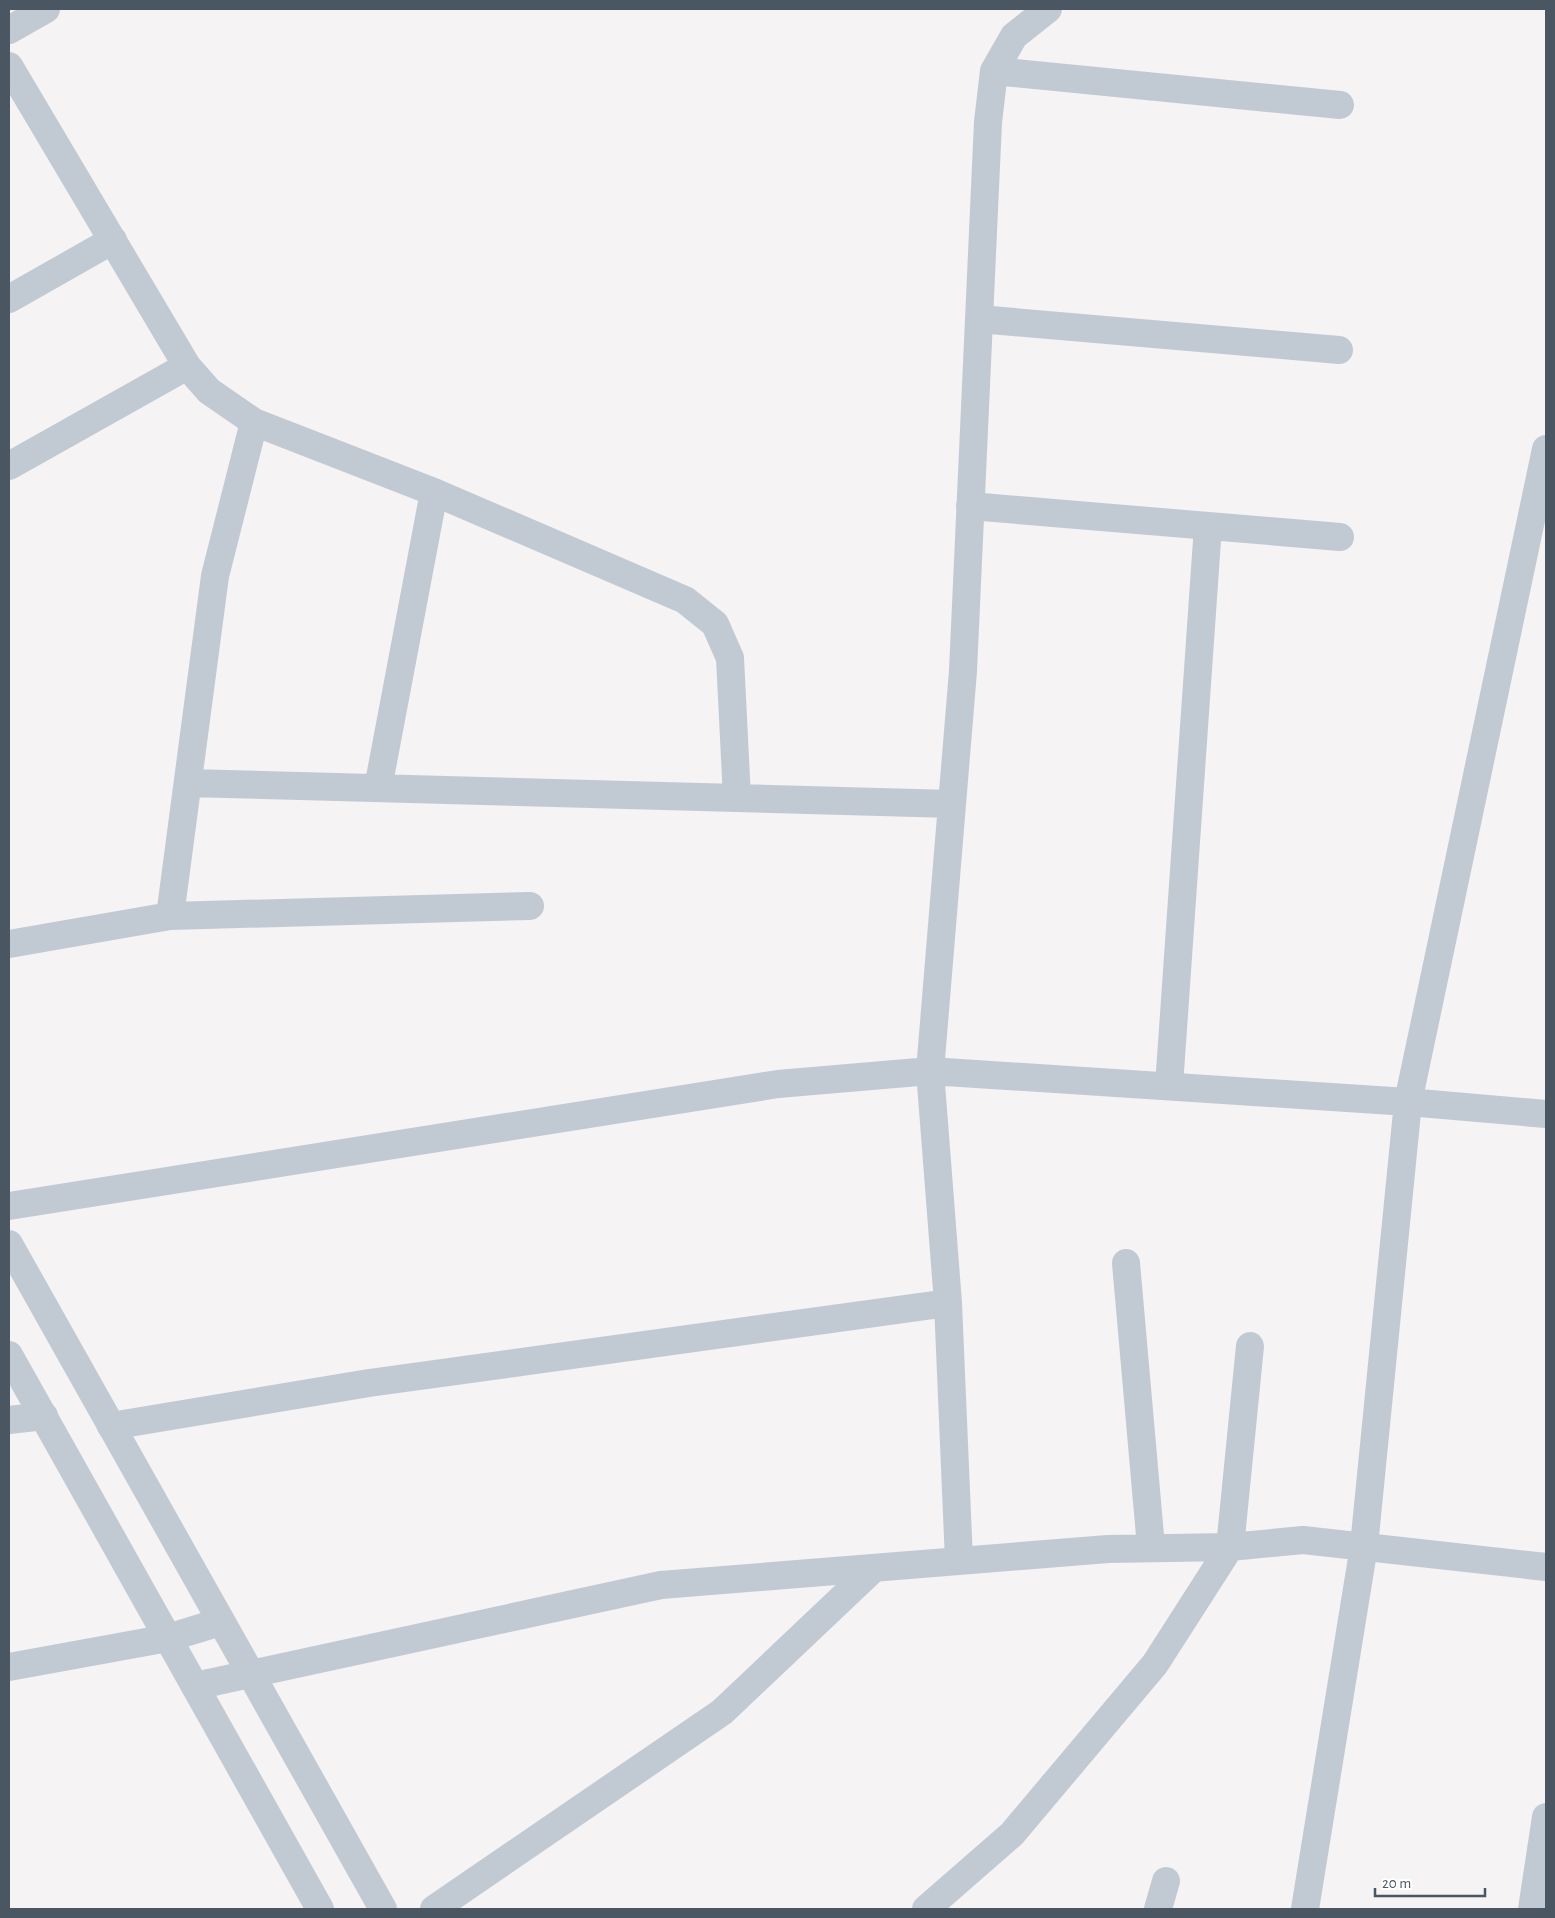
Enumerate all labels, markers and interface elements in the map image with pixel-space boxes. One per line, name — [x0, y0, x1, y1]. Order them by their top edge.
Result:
scale bar — [1375, 1866, 1485, 1898]
text: 20 m — [1382, 1876, 1411, 1891]

